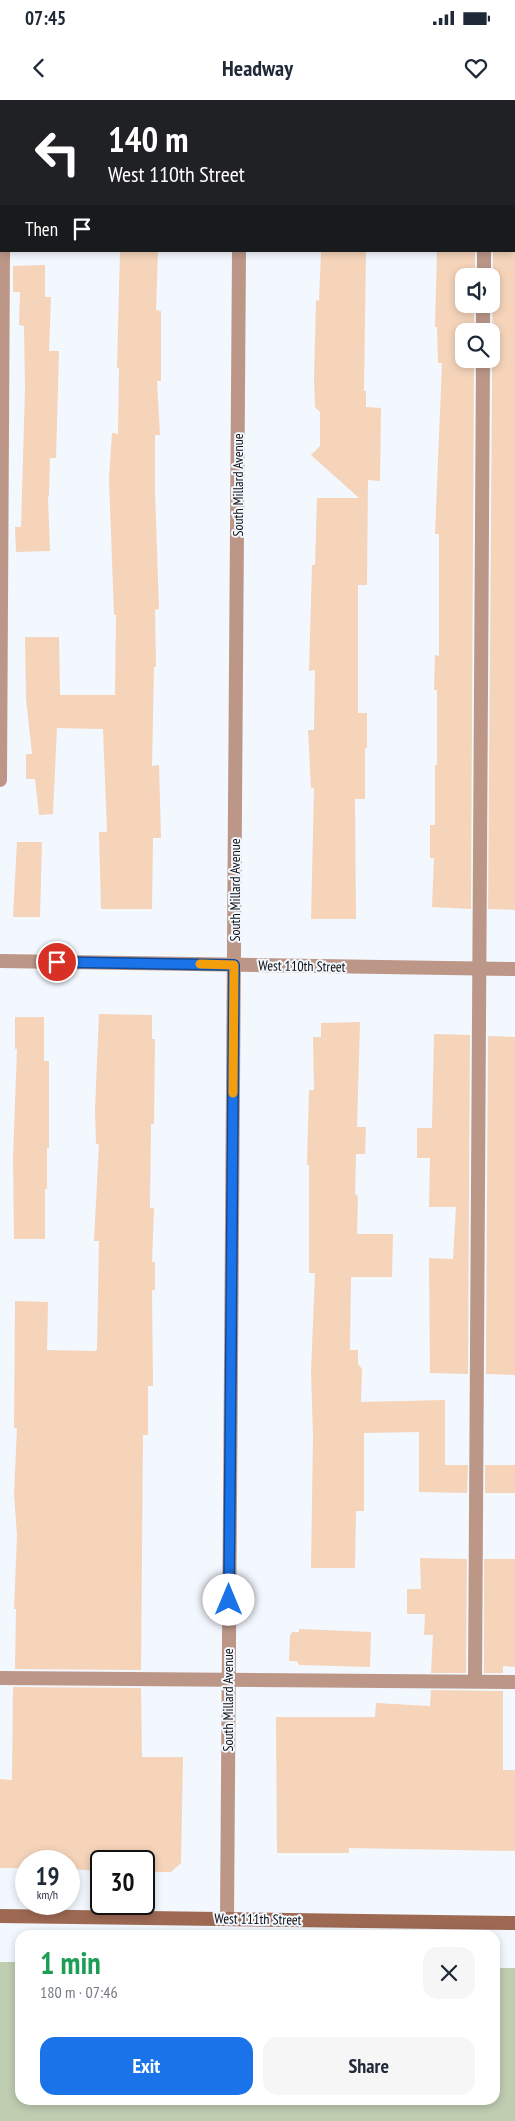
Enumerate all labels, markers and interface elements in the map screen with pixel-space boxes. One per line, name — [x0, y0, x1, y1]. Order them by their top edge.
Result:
text: 07:45 — [25, 6, 66, 30]
icon: back — [25, 54, 53, 82]
text: Headway — [222, 54, 293, 82]
icon: heart — [462, 54, 490, 82]
text: 140 m — [108, 116, 189, 162]
icon: left — [25, 120, 90, 185]
text: West 110th Street — [108, 160, 245, 188]
icon: arrive — [68, 215, 96, 243]
text: Then — [25, 217, 58, 241]
map controls — [455, 268, 500, 368]
button: sound — [455, 268, 500, 313]
button: search — [455, 323, 500, 368]
street label: South Millard Avenue — [229, 433, 247, 537]
street label: South Millard Avenue — [226, 838, 244, 942]
pin — [36, 941, 78, 983]
icon: arrive — [43, 948, 71, 976]
street label: West 110th Street — [258, 956, 346, 976]
position arrow — [202, 1573, 254, 1625]
street label: South Millard Avenue — [219, 1648, 237, 1752]
speed limit sign: 30 — [90, 1850, 155, 1915]
text: 19 — [36, 1860, 59, 1892]
text: km/h — [37, 1887, 58, 1902]
street label: West 111th Street — [214, 1909, 302, 1929]
text: 1 min — [40, 1943, 101, 1982]
button: close — [423, 1947, 475, 1999]
text: 180 m · 07:46 — [40, 1982, 118, 2002]
button: Exit — [40, 2037, 253, 2095]
button: Share — [263, 2037, 475, 2095]

